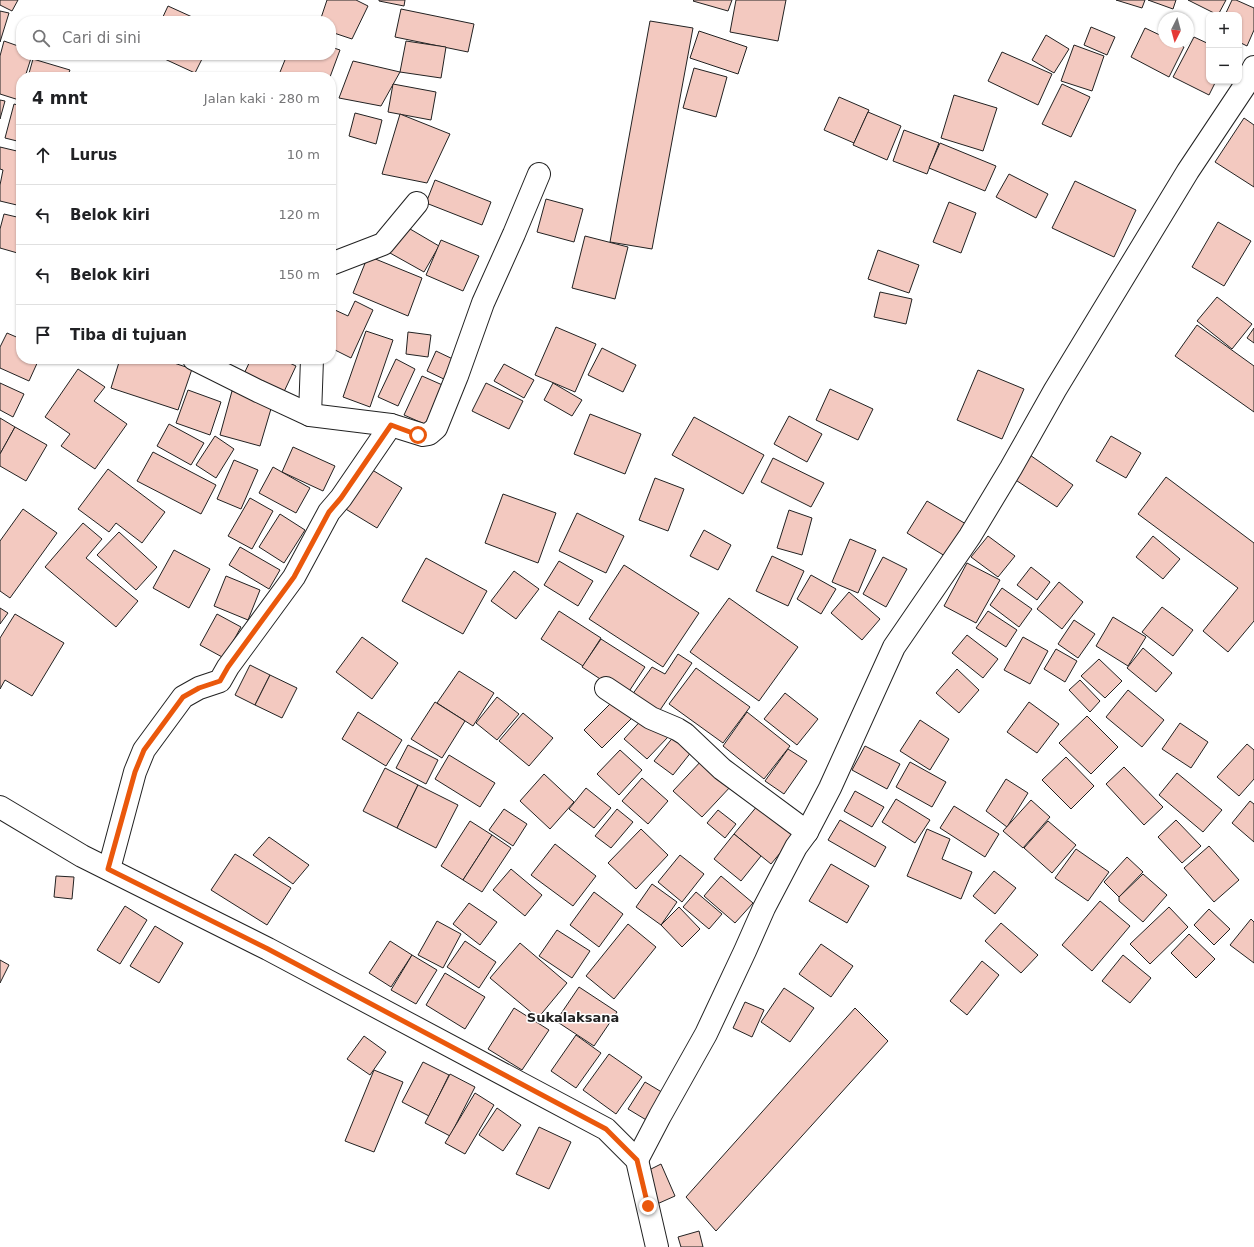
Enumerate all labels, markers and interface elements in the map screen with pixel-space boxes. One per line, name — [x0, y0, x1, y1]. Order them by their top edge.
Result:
north arrow — [1158, 12, 1194, 48]
map controls — [1206, 12, 1242, 84]
button: + — [1206, 12, 1242, 48]
search box — [16, 16, 336, 60]
icon: search — [30, 27, 52, 49]
text: Cari di sini — [62, 29, 141, 47]
button: − — [1206, 48, 1242, 84]
text: 4 mnt — [32, 88, 88, 108]
text: Jalan kaki · 280 m — [204, 91, 320, 106]
icon: ahead — [32, 144, 54, 166]
text: Lurus — [70, 146, 117, 164]
text: 10 m — [287, 147, 320, 162]
icon: left — [32, 204, 54, 226]
text: Belok kiri — [70, 206, 150, 224]
text: 120 m — [278, 207, 320, 222]
icon: left — [32, 264, 54, 286]
text: Belok kiri — [70, 266, 150, 284]
text: 150 m — [278, 267, 320, 282]
icon: arrive — [32, 324, 54, 346]
text: Tiba di tujuan — [70, 326, 187, 344]
route start — [409, 426, 427, 444]
district label: Sukalaksana — [527, 1010, 619, 1025]
route end — [639, 1197, 657, 1215]

